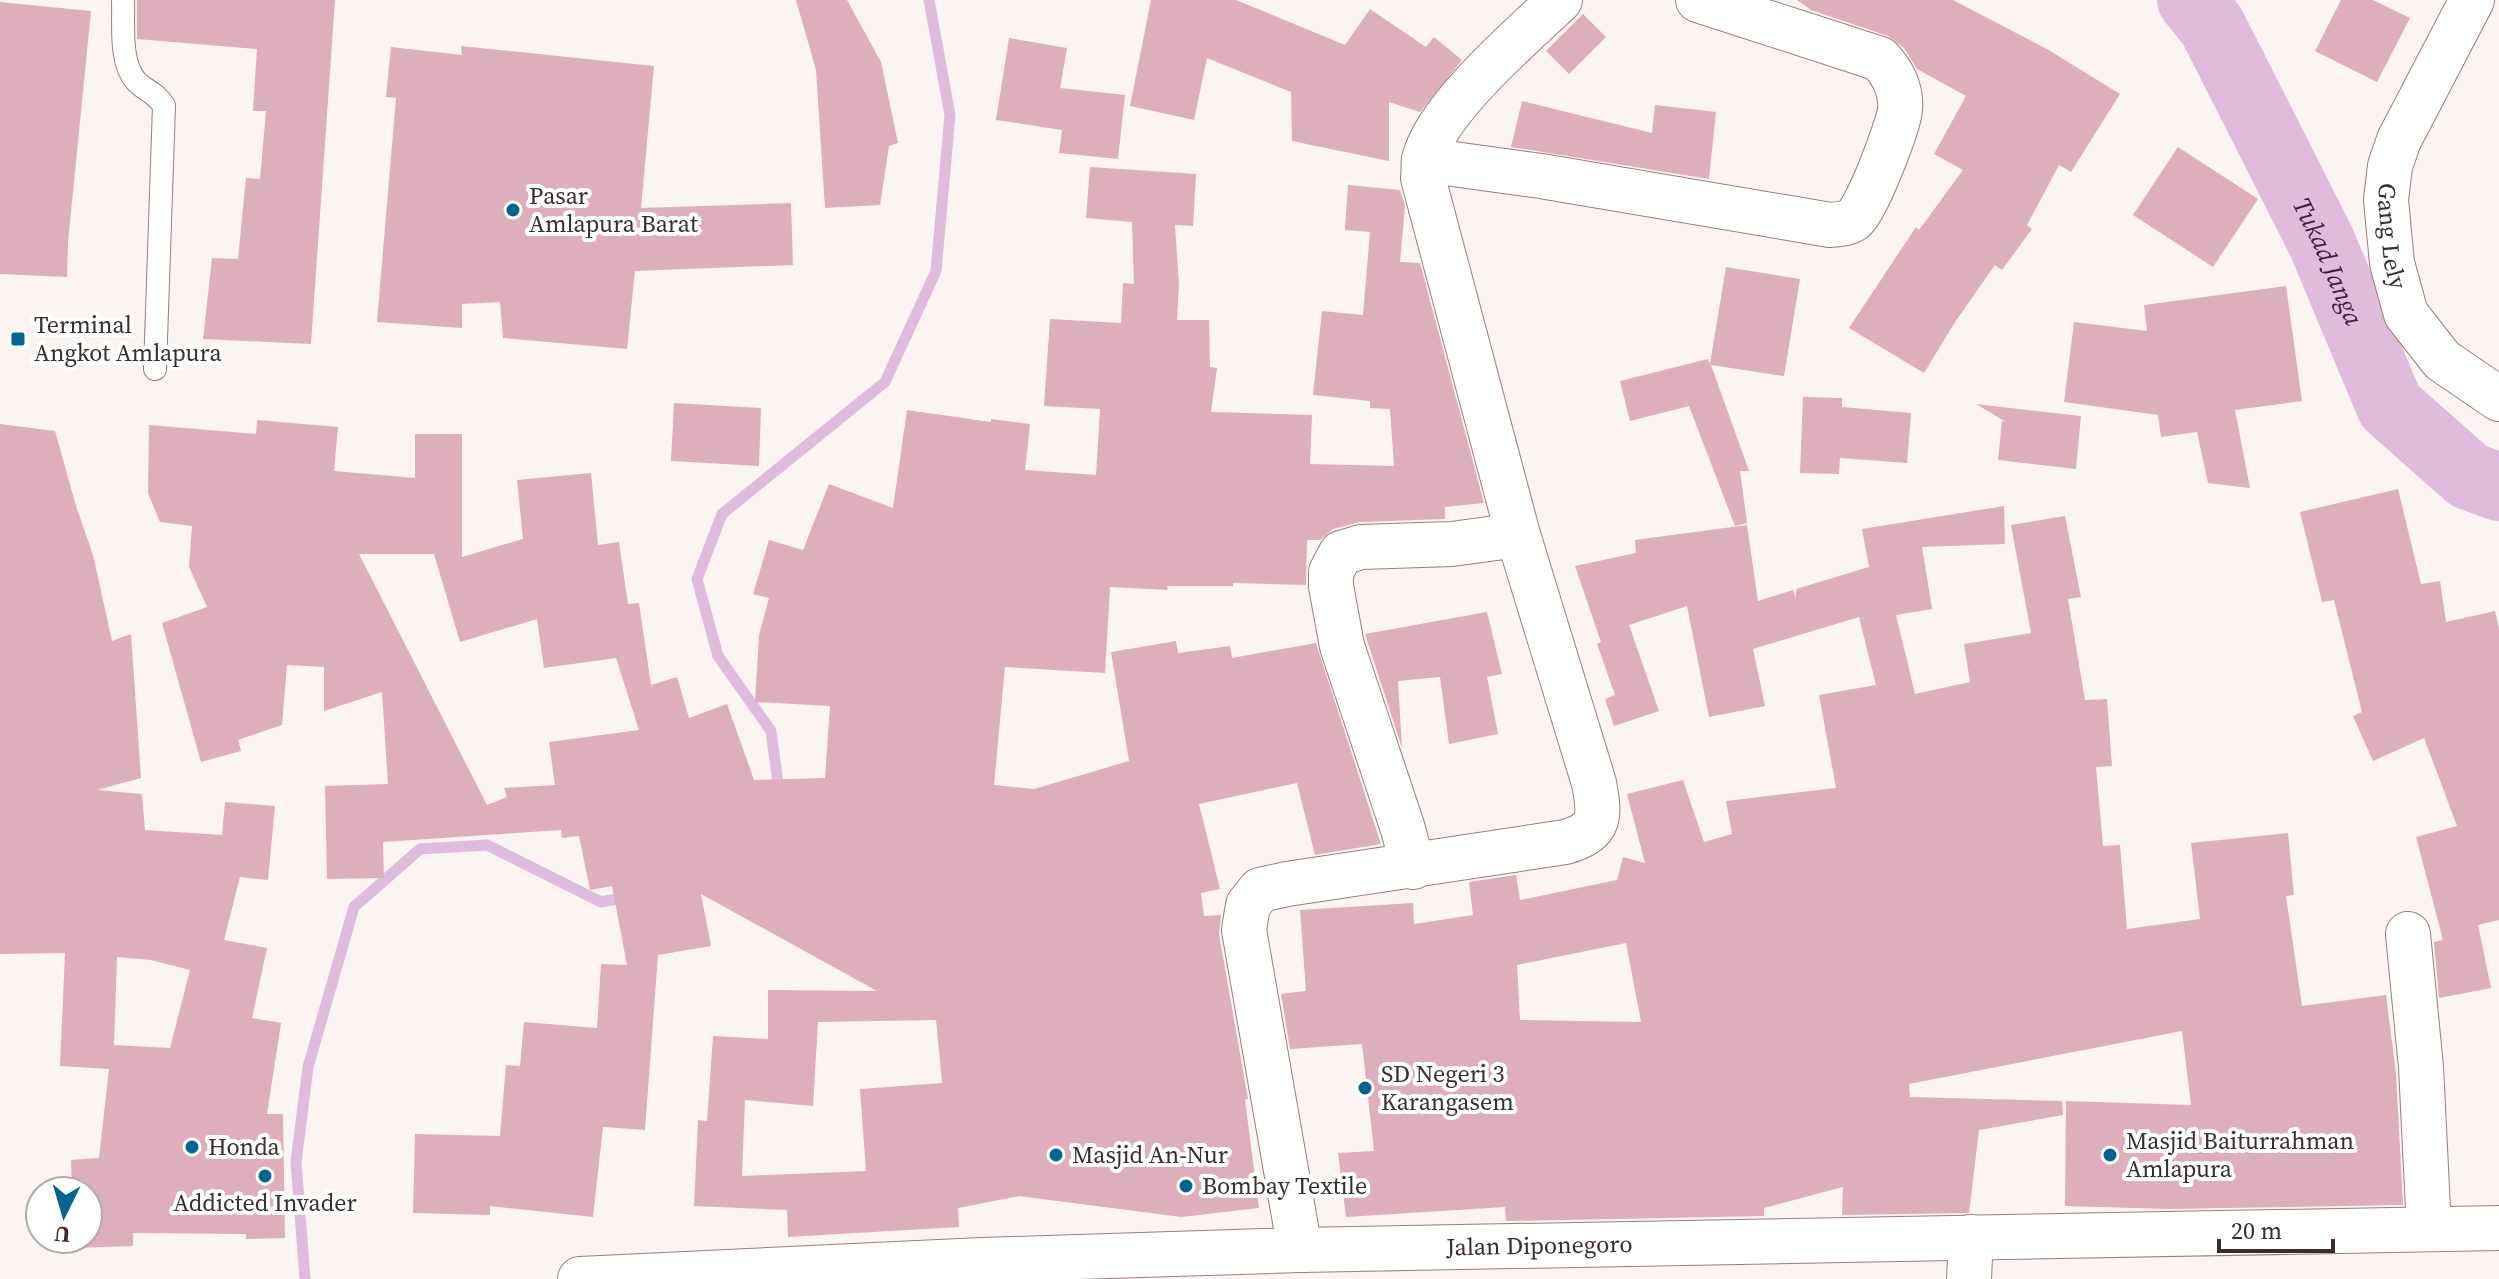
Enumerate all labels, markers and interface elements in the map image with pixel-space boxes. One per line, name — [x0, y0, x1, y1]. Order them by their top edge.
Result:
place label: Pasar Amlapura Barat — [529, 179, 698, 240]
street label: Gang Lely — [2370, 181, 2416, 293]
water label: Tukad Janga — [2284, 191, 2372, 331]
marker: Pasar Amlapura Barat — [504, 201, 522, 219]
place label: Terminal Angkot Amlapura — [34, 308, 222, 369]
marker: Terminal Angkot Amlapura — [9, 330, 27, 348]
place label: SD Negeri 3 Karangasem — [1381, 1057, 1514, 1118]
marker: SD Negeri 3 Karangasem — [1356, 1079, 1374, 1097]
place label: Masjid Baiturrahman Amlapura — [2126, 1124, 2354, 1185]
place label: Honda — [208, 1130, 281, 1163]
marker: Honda — [183, 1138, 201, 1156]
place label: Masjid An-Nur — [1072, 1138, 1228, 1171]
marker: Masjid An-Nur — [1047, 1146, 1065, 1164]
marker: Masjid Baiturrahman Amlapura — [2101, 1146, 2119, 1164]
marker: Addicted Invader — [256, 1167, 274, 1185]
place label: Bombay Textile — [1202, 1169, 1367, 1202]
north arrow — [24, 1175, 104, 1255]
marker: Bombay Textile — [1177, 1177, 1195, 1195]
place label: Addicted Invader — [173, 1186, 357, 1219]
scale bar — [2219, 1203, 2333, 1253]
text: 20 m — [2231, 1214, 2282, 1247]
text: U — [53, 1219, 72, 1251]
street label: Jalan Diponegoro — [1445, 1227, 1633, 1263]

